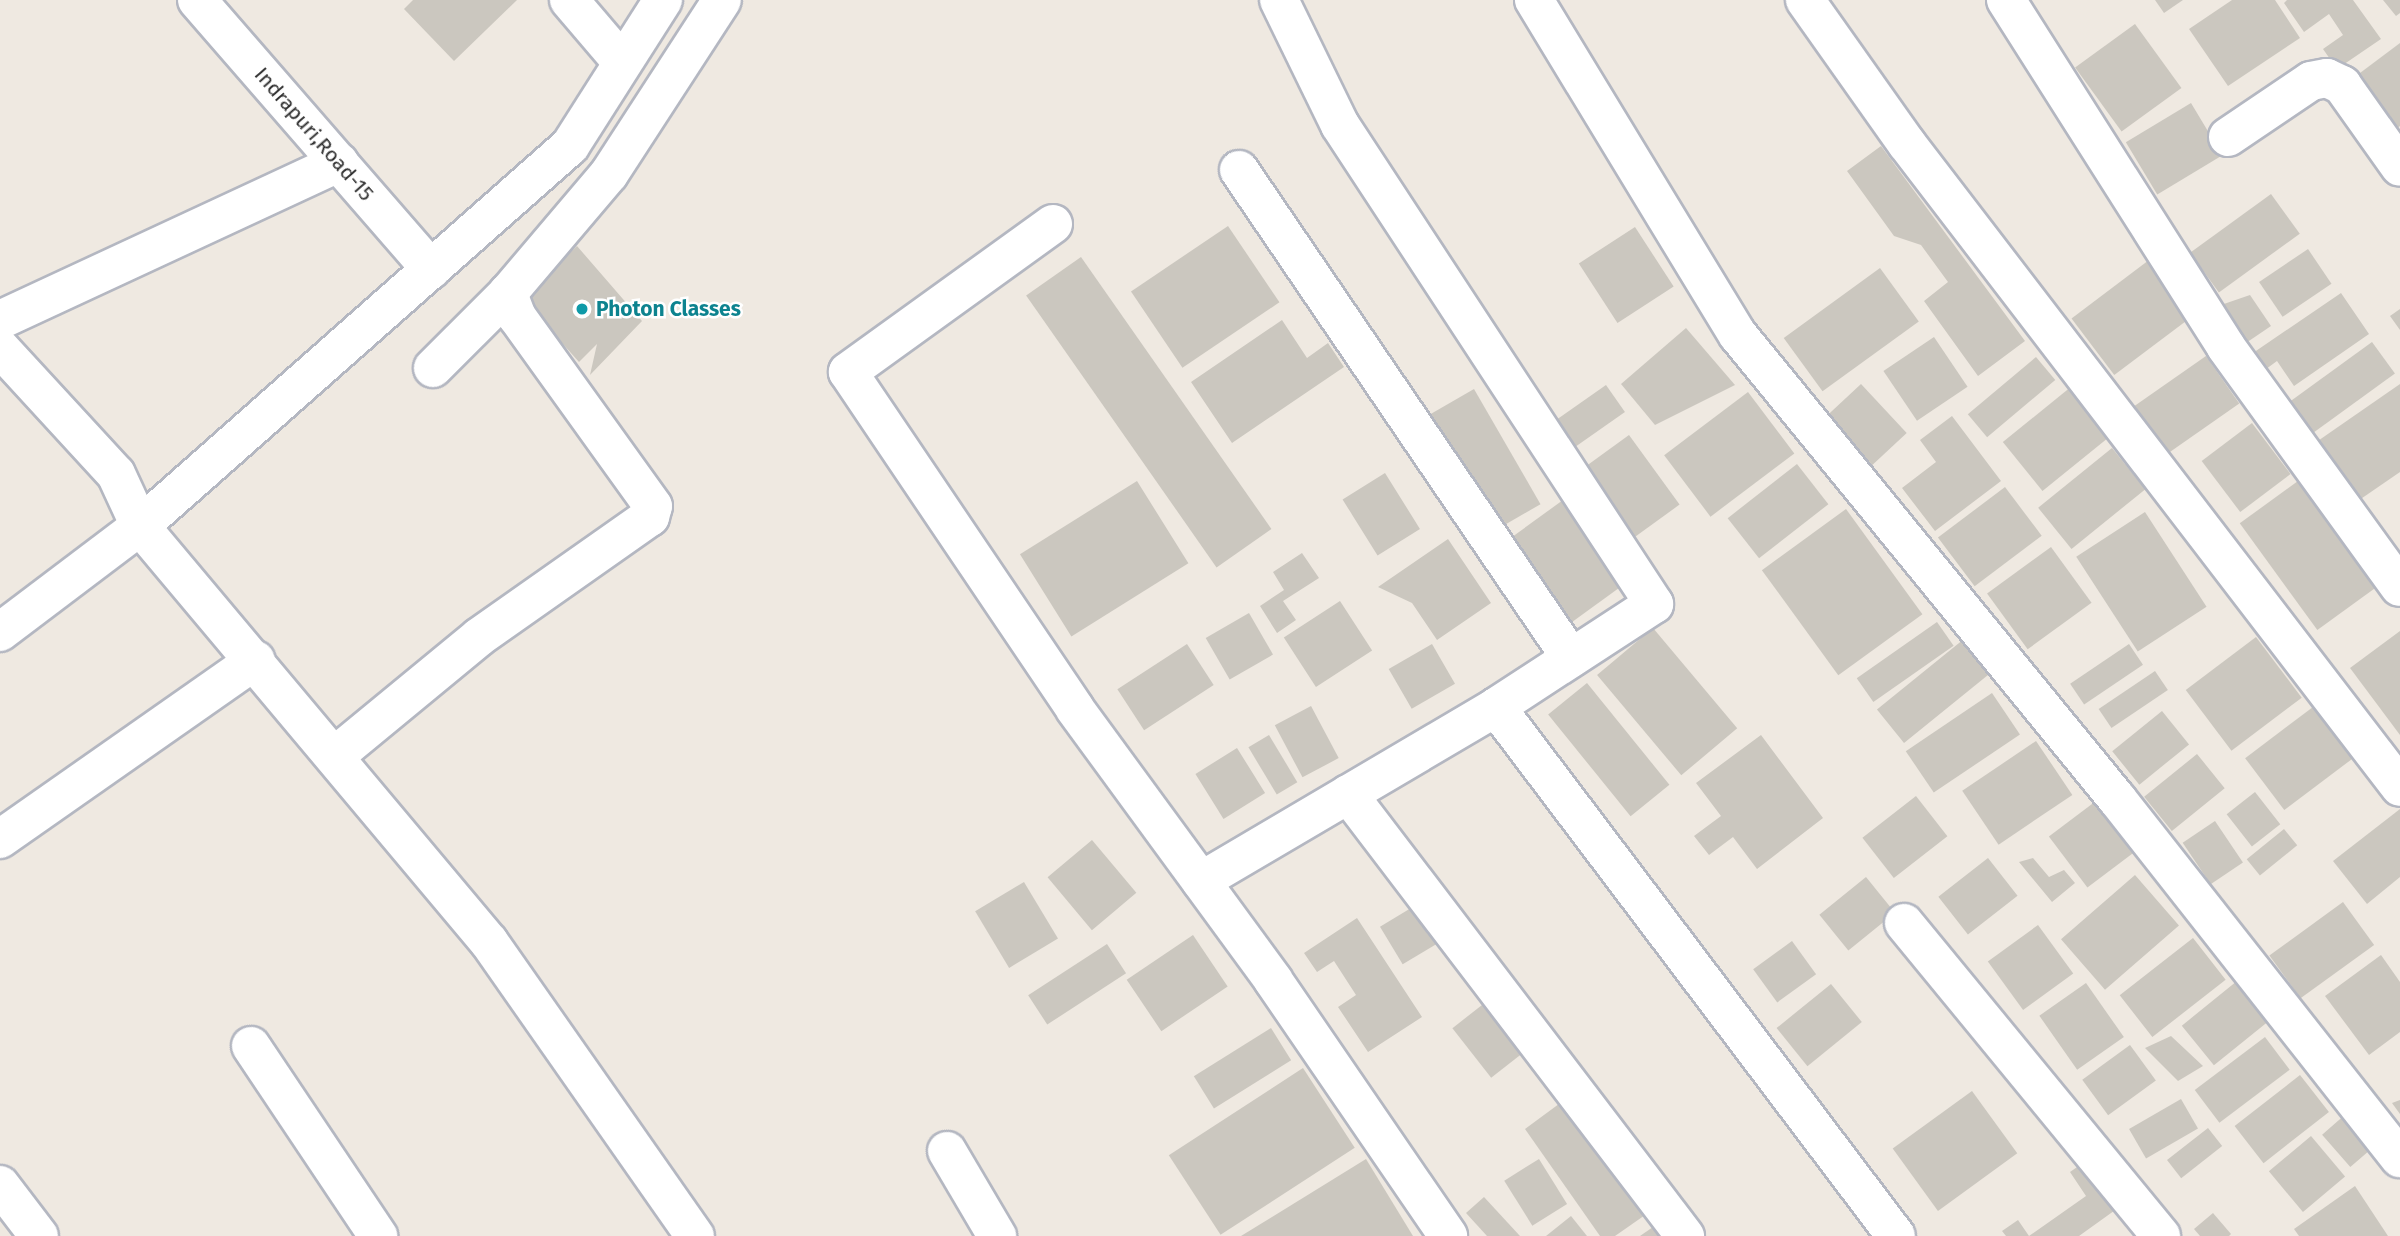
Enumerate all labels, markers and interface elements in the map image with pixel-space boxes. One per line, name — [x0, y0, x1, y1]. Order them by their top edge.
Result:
street label: Indrapuri,Road-15 — [249, 62, 379, 206]
place label: Photon Classes — [596, 296, 741, 322]
marker: Photon Classes — [574, 301, 590, 317]

